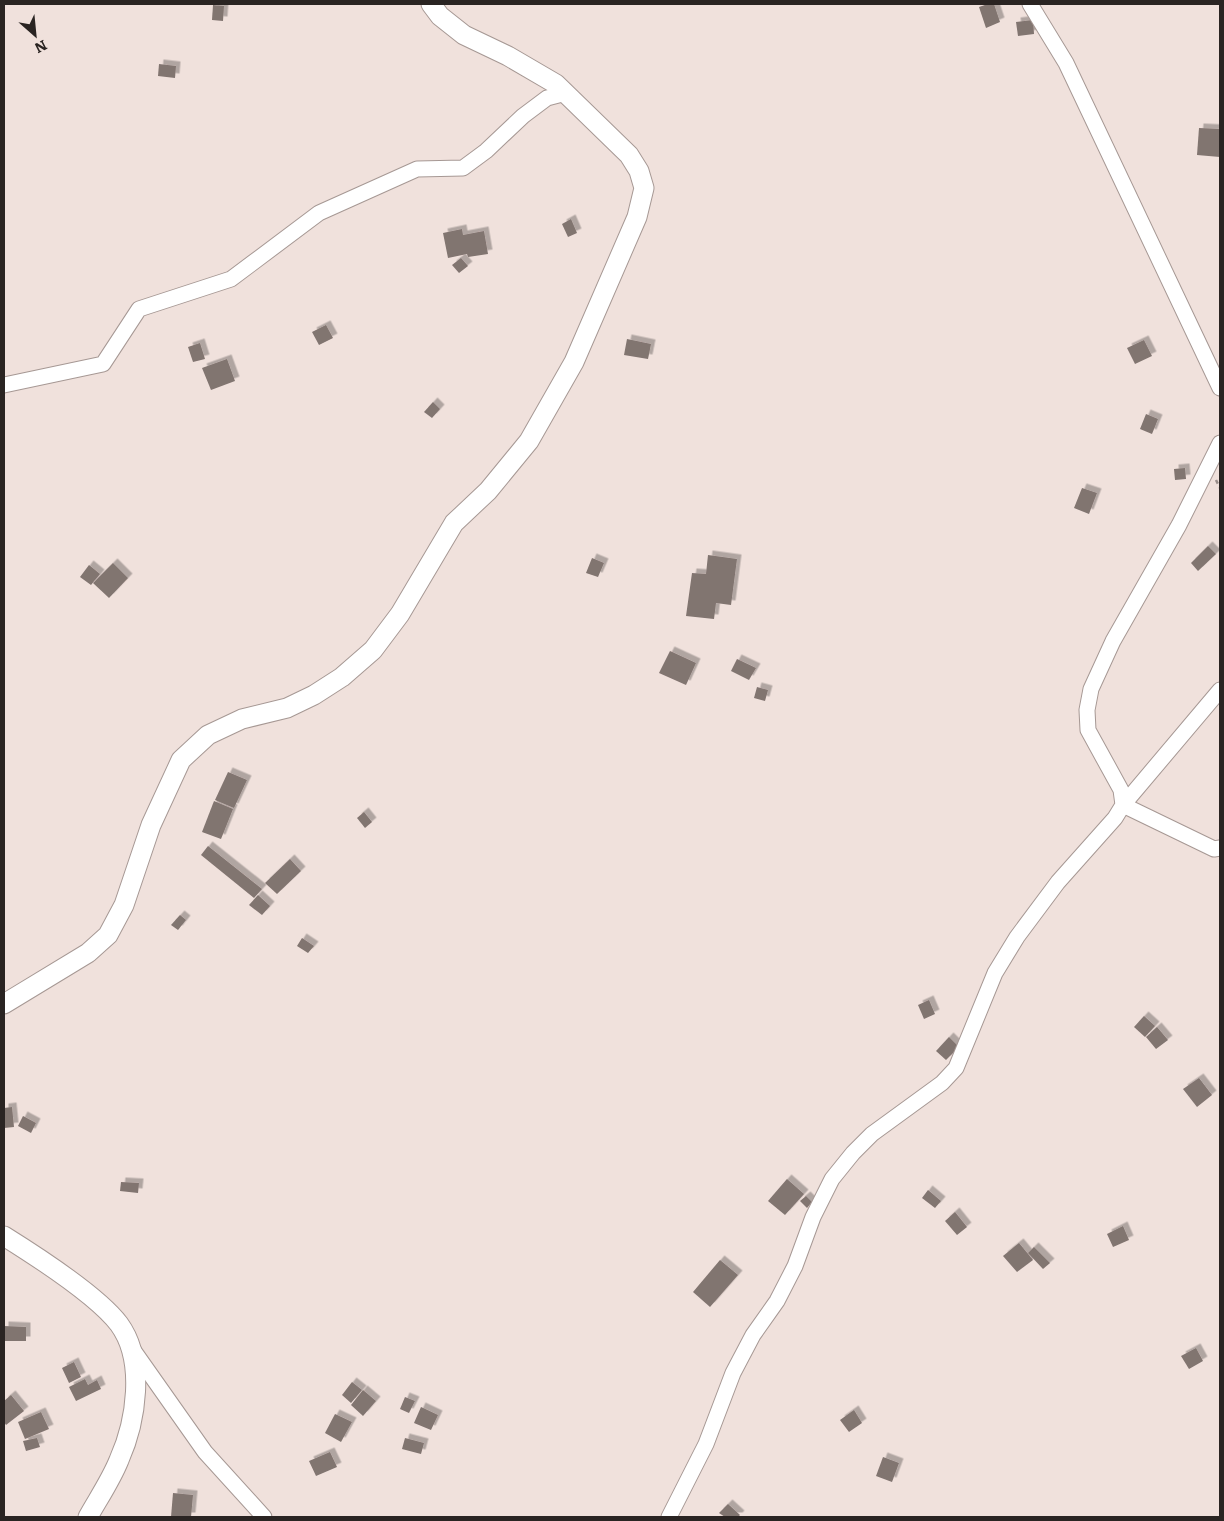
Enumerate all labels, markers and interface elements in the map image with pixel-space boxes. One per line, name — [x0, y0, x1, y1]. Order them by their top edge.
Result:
north arrow — [10, 10, 60, 60]
text: N — [31, 36, 51, 59]

